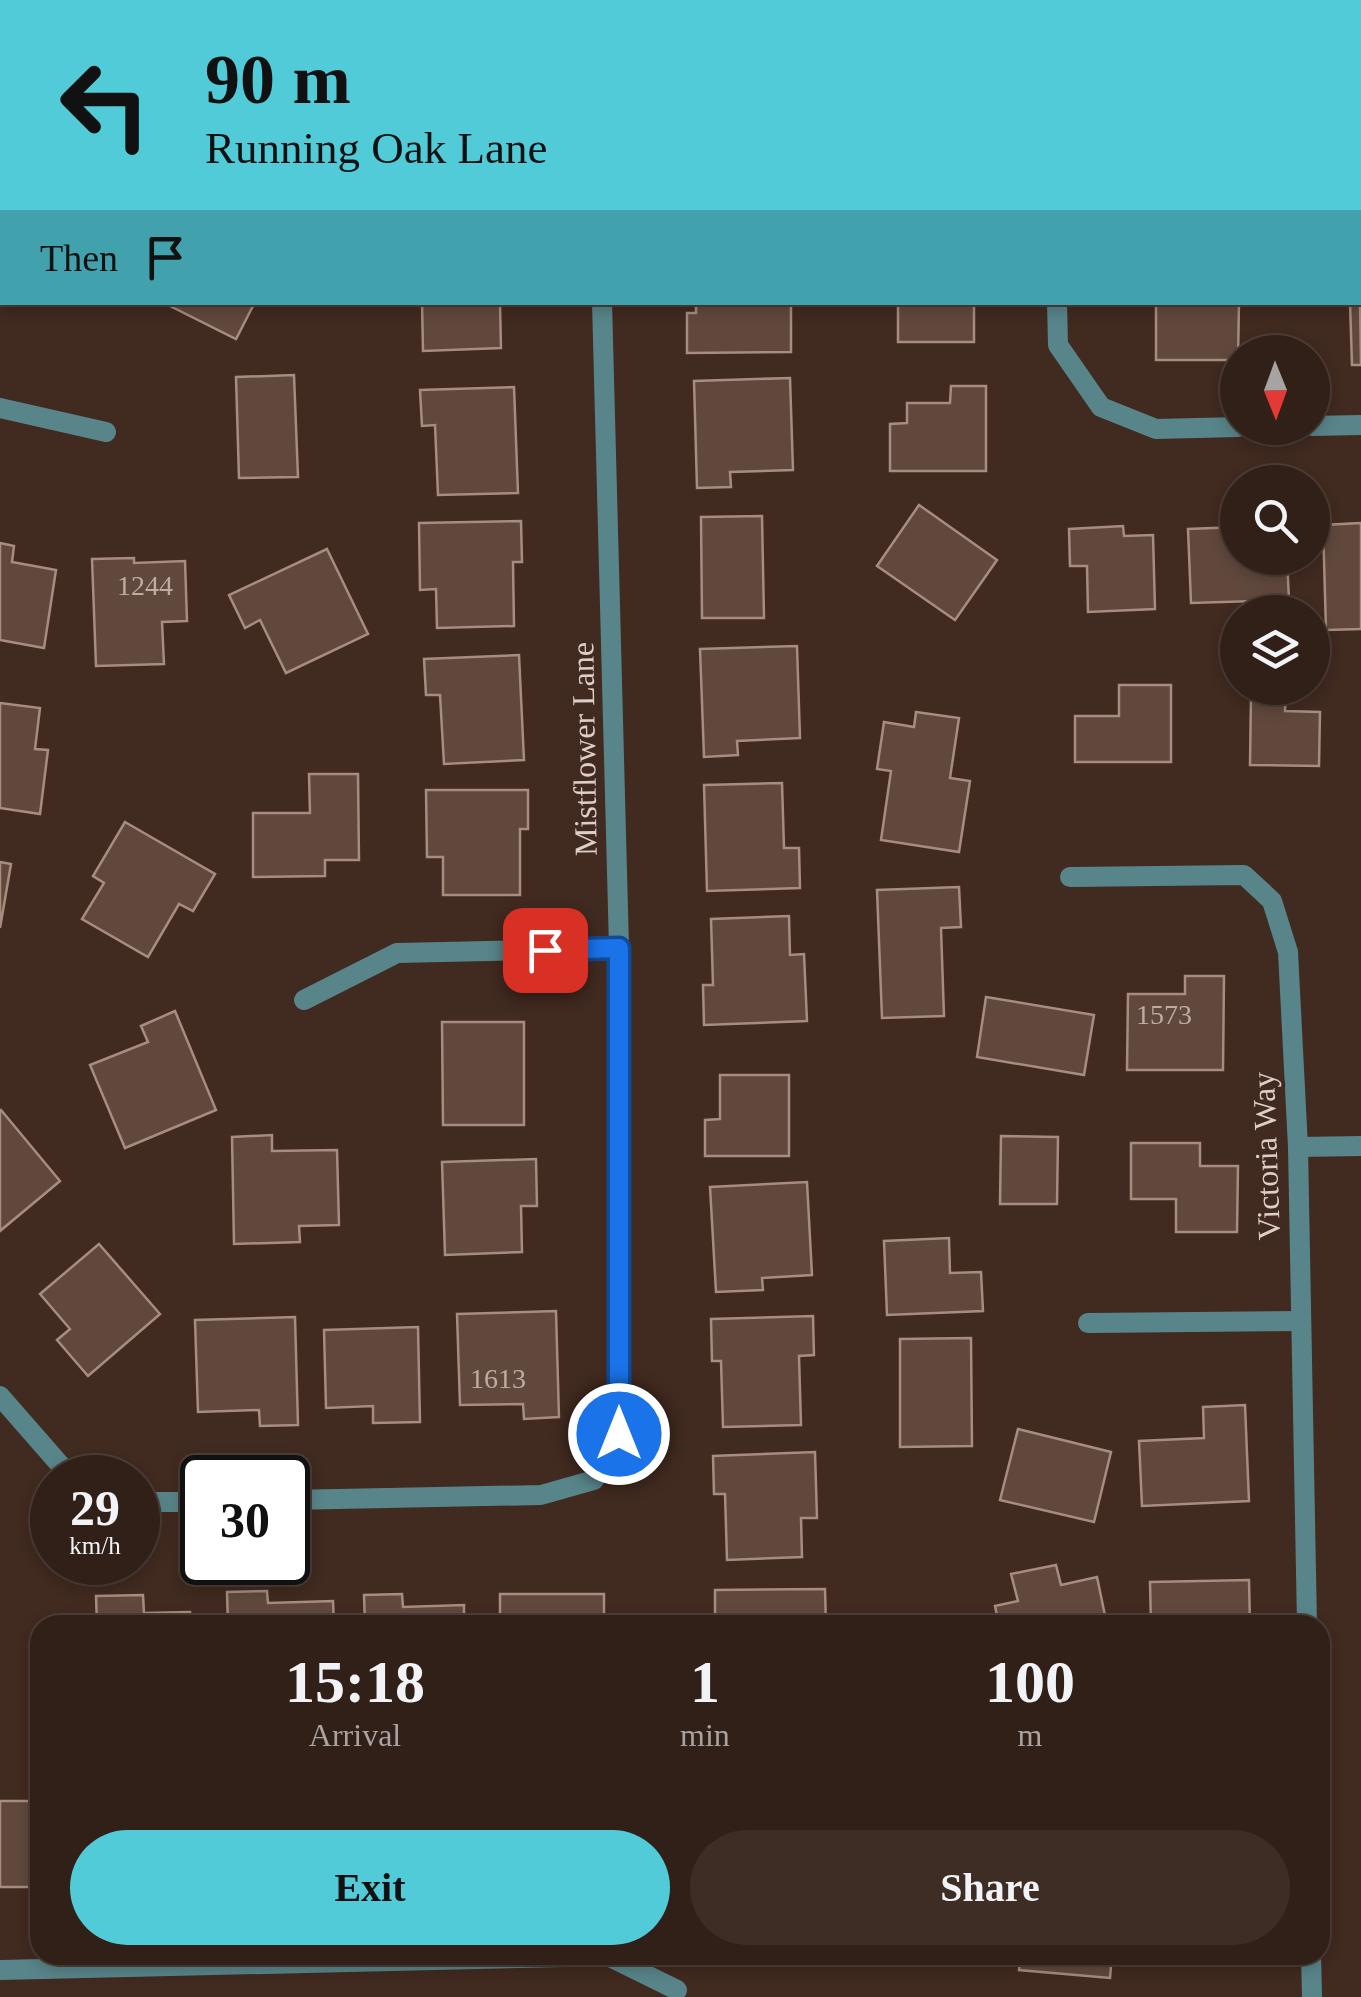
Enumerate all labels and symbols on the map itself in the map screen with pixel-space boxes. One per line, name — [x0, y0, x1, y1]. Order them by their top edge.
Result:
north arrow — [1220, 335, 1330, 445]
house number: 1244 — [117, 570, 173, 601]
street label: Mistflower Lane — [564, 642, 604, 856]
pin — [503, 908, 588, 993]
house number: 1573 — [1136, 999, 1192, 1030]
street label: Victoria Way — [1245, 1071, 1287, 1241]
house number: 1613 — [470, 1363, 526, 1394]
position arrow — [567, 1382, 671, 1486]
speed limit sign: 30 — [180, 1455, 310, 1585]

